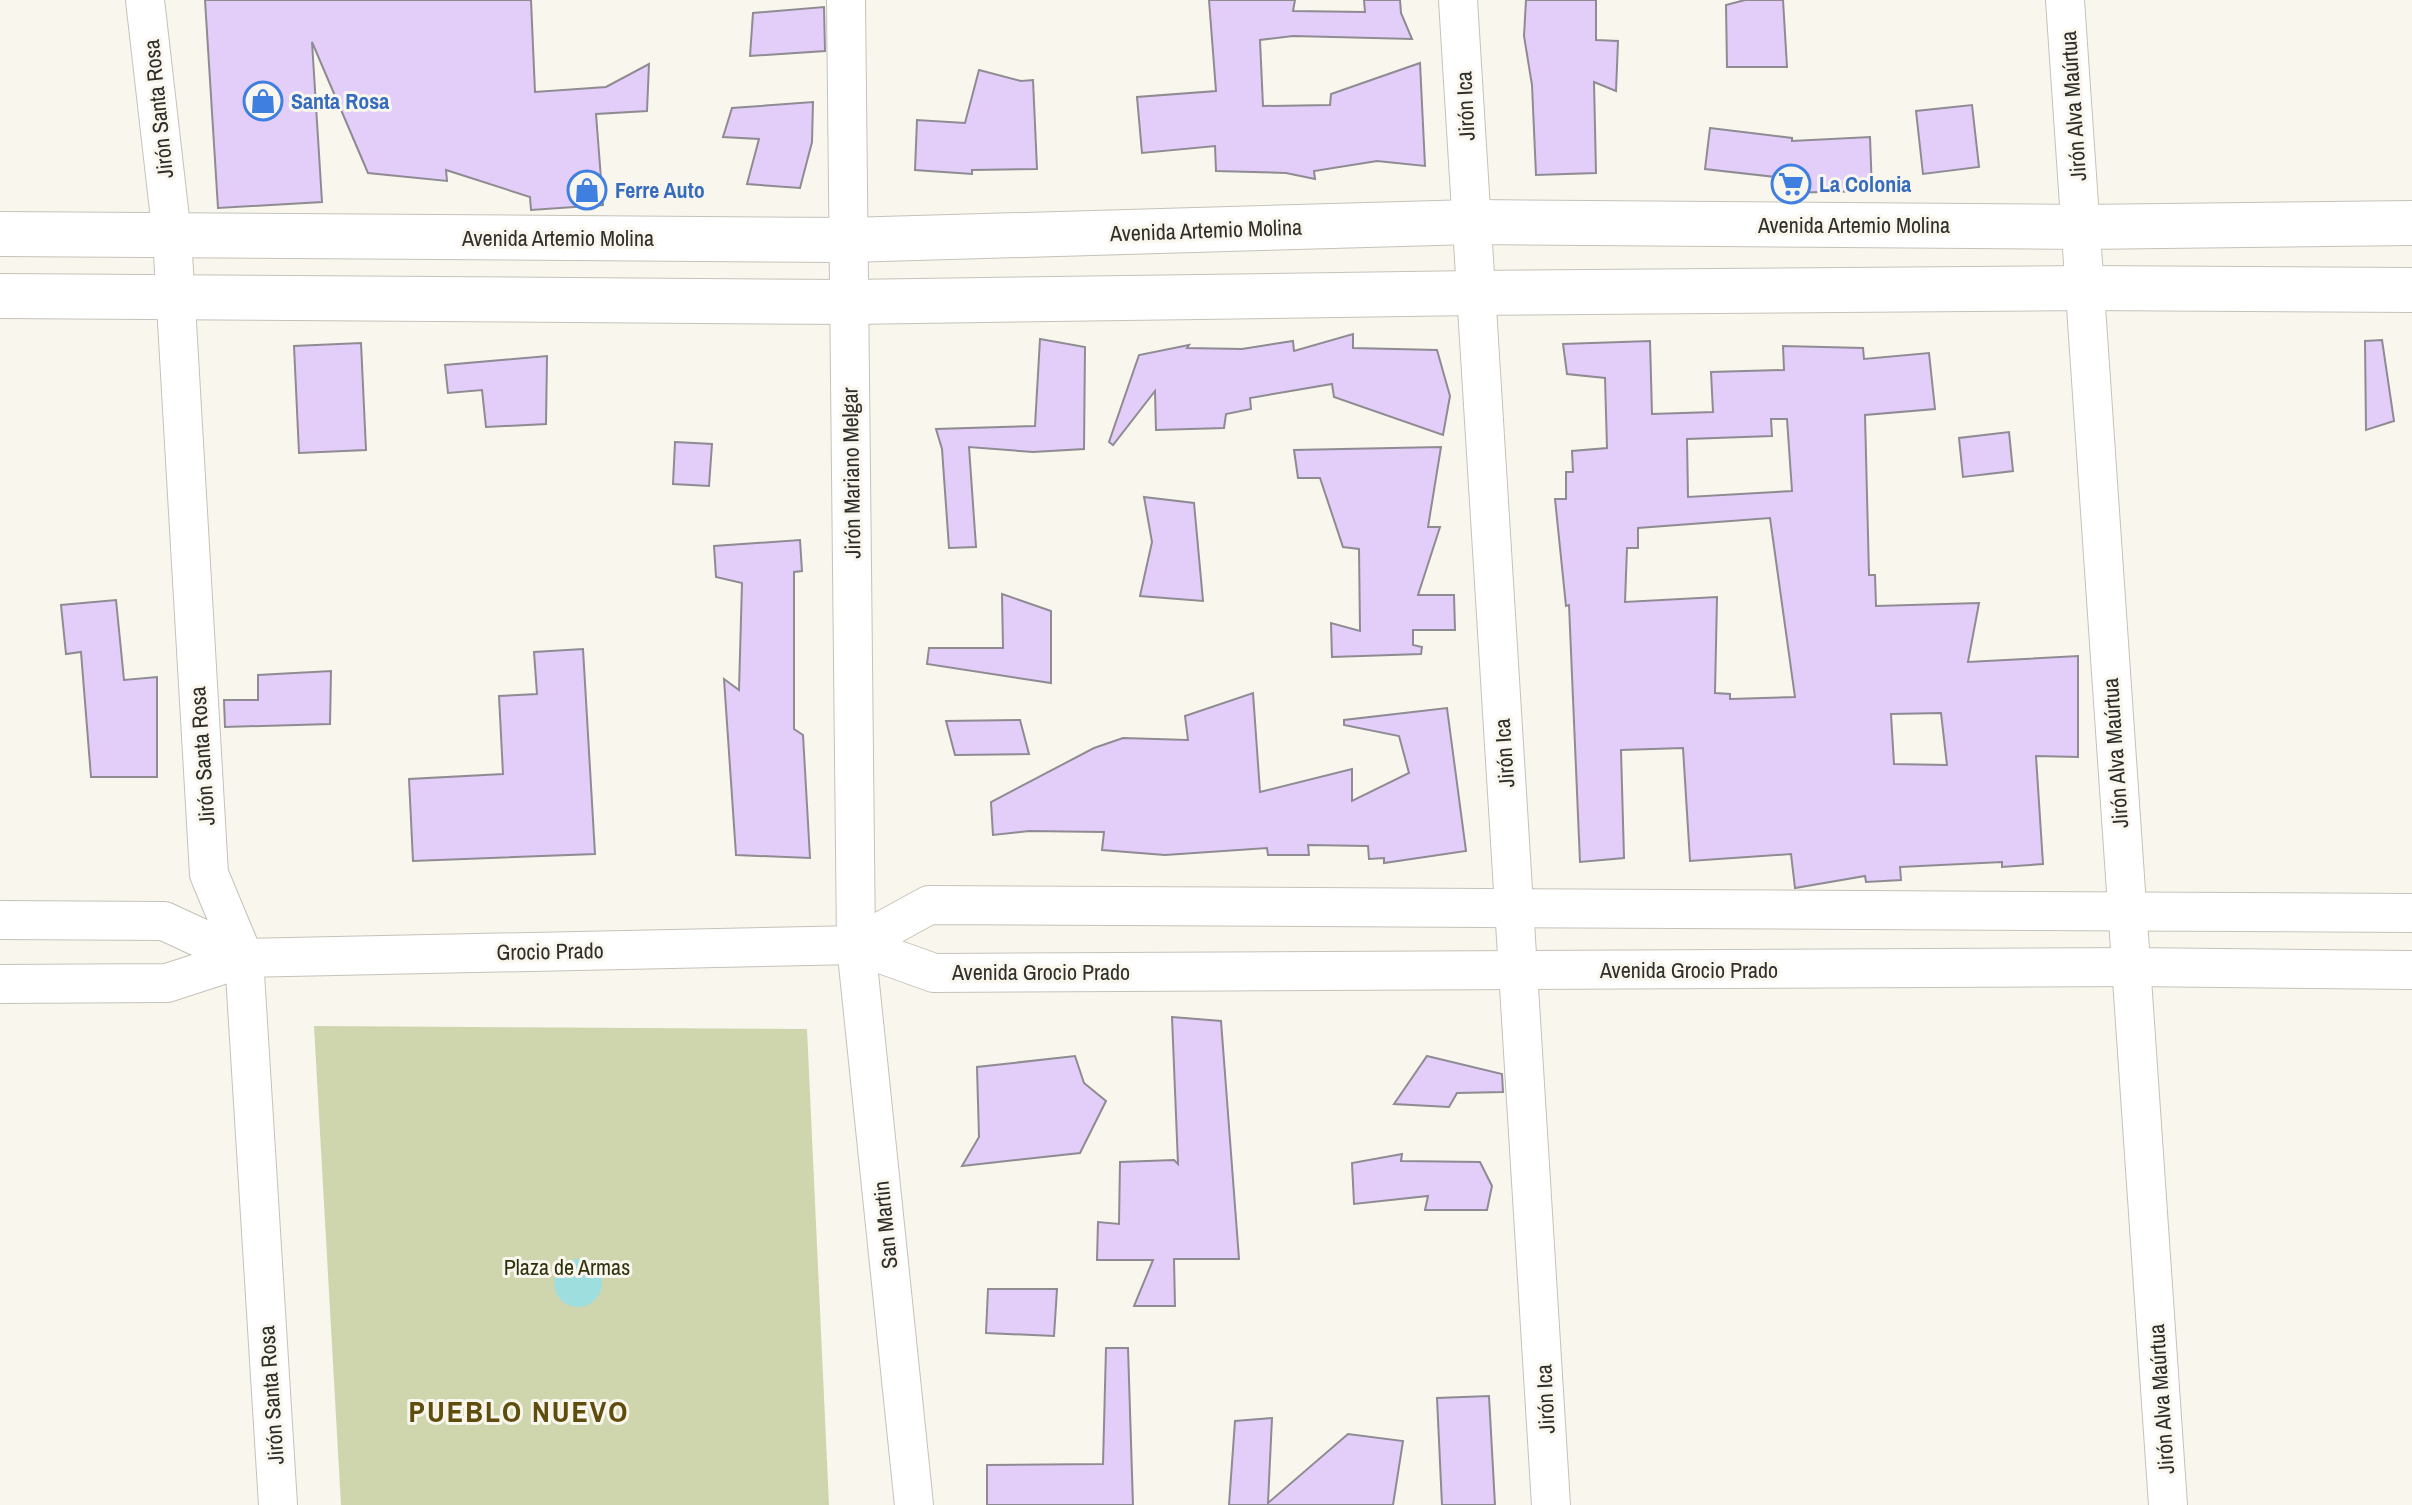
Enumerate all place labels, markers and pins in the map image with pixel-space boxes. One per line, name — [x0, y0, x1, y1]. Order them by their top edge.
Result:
shop icon: Santa Rosa — [242, 80, 284, 122]
place label: Santa Rosa — [291, 86, 389, 116]
supermarket icon: La Colonia — [1770, 163, 1812, 205]
shop icon: Ferre Auto — [566, 169, 608, 211]
place label: La Colonia — [1819, 169, 1911, 199]
place label: Ferre Auto — [615, 175, 705, 205]

